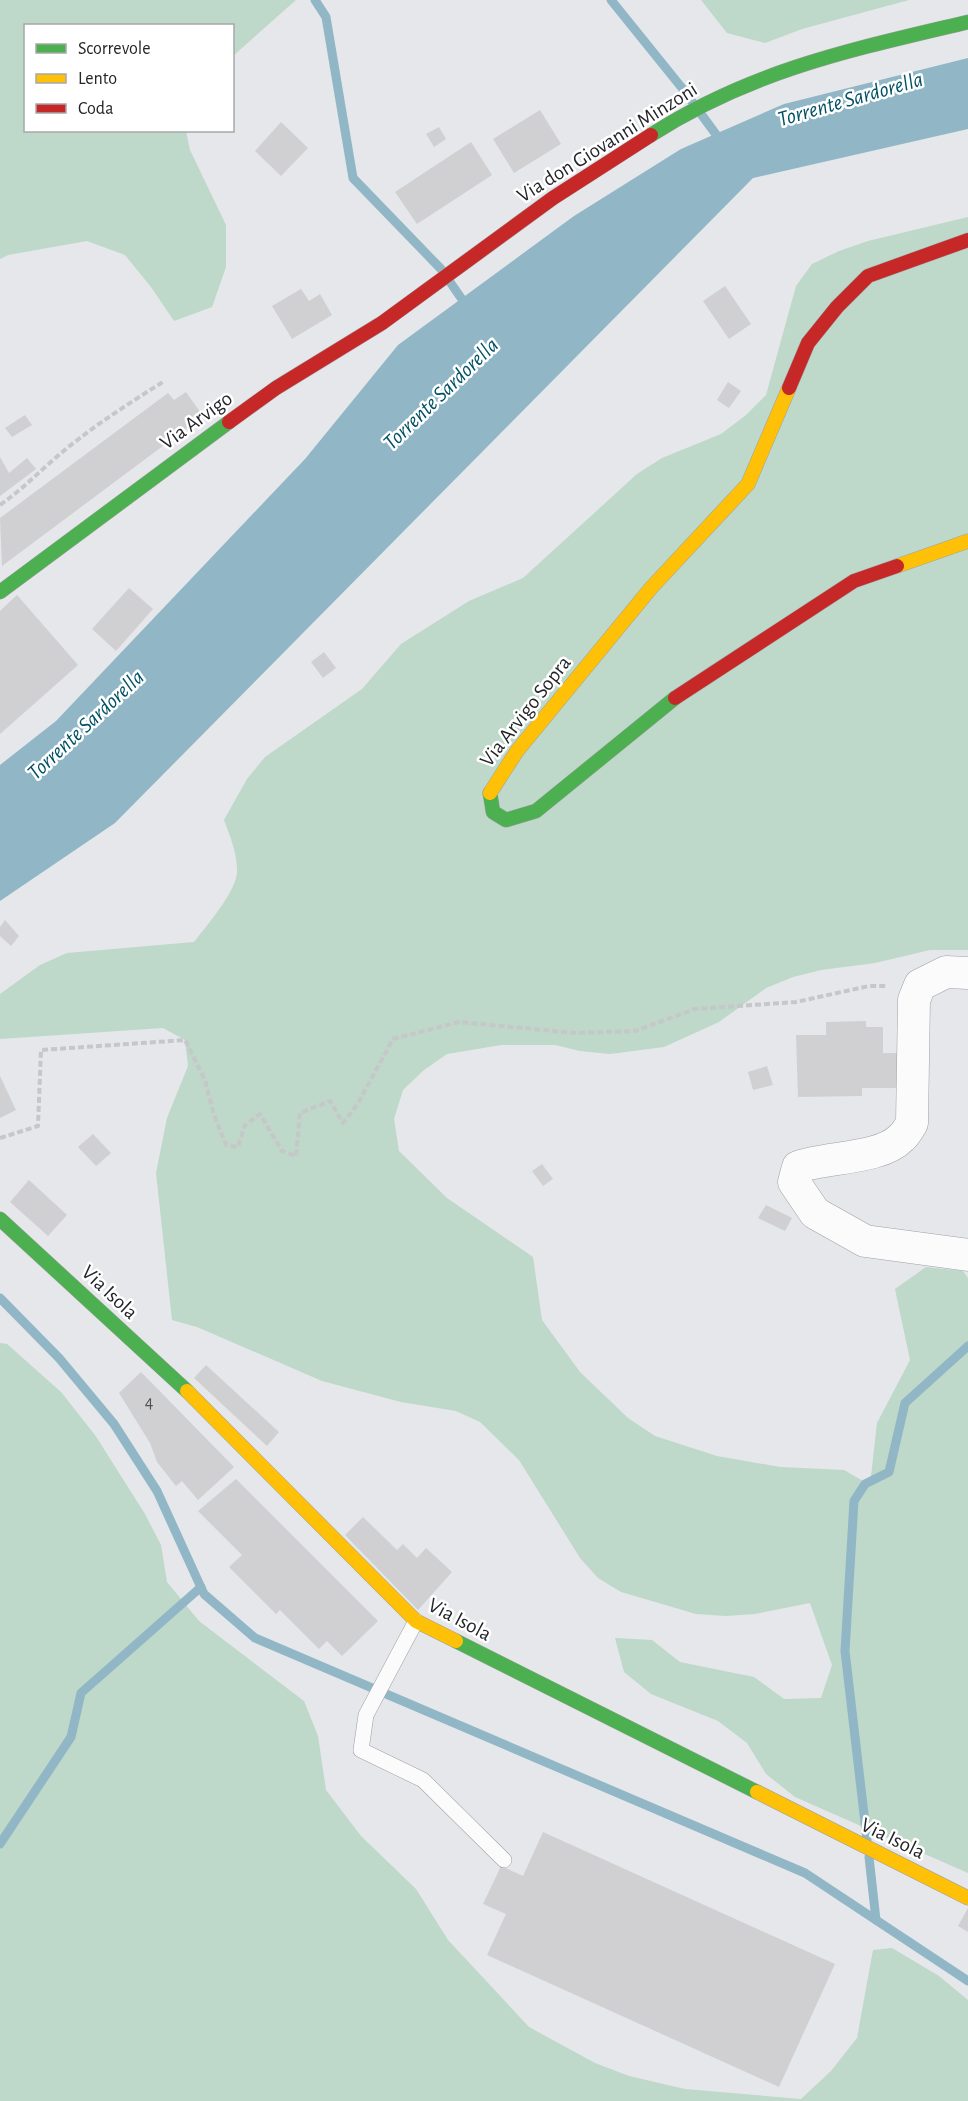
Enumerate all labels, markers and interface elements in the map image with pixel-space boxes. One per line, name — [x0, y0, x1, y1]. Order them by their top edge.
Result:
legend — [24, 24, 234, 132]
text: Scorrevole — [78, 40, 151, 58]
water label: Torrente Sardorella — [775, 68, 926, 130]
text: Lento — [78, 70, 117, 88]
street label: Via don Giovanni Minzoni — [514, 78, 701, 206]
text: Coda — [78, 100, 113, 118]
water label: Torrente Sardorella — [379, 334, 502, 454]
street label: Via Arvigo — [156, 387, 236, 453]
street label: Via Arvigo Sopra — [476, 652, 575, 770]
water label: Torrente Sardorella — [23, 665, 148, 784]
street label: Via Isola — [78, 1261, 142, 1324]
house number: 4 — [145, 1394, 154, 1412]
street label: Via Isola — [425, 1594, 495, 1645]
street label: Via Isola — [857, 1814, 928, 1863]

